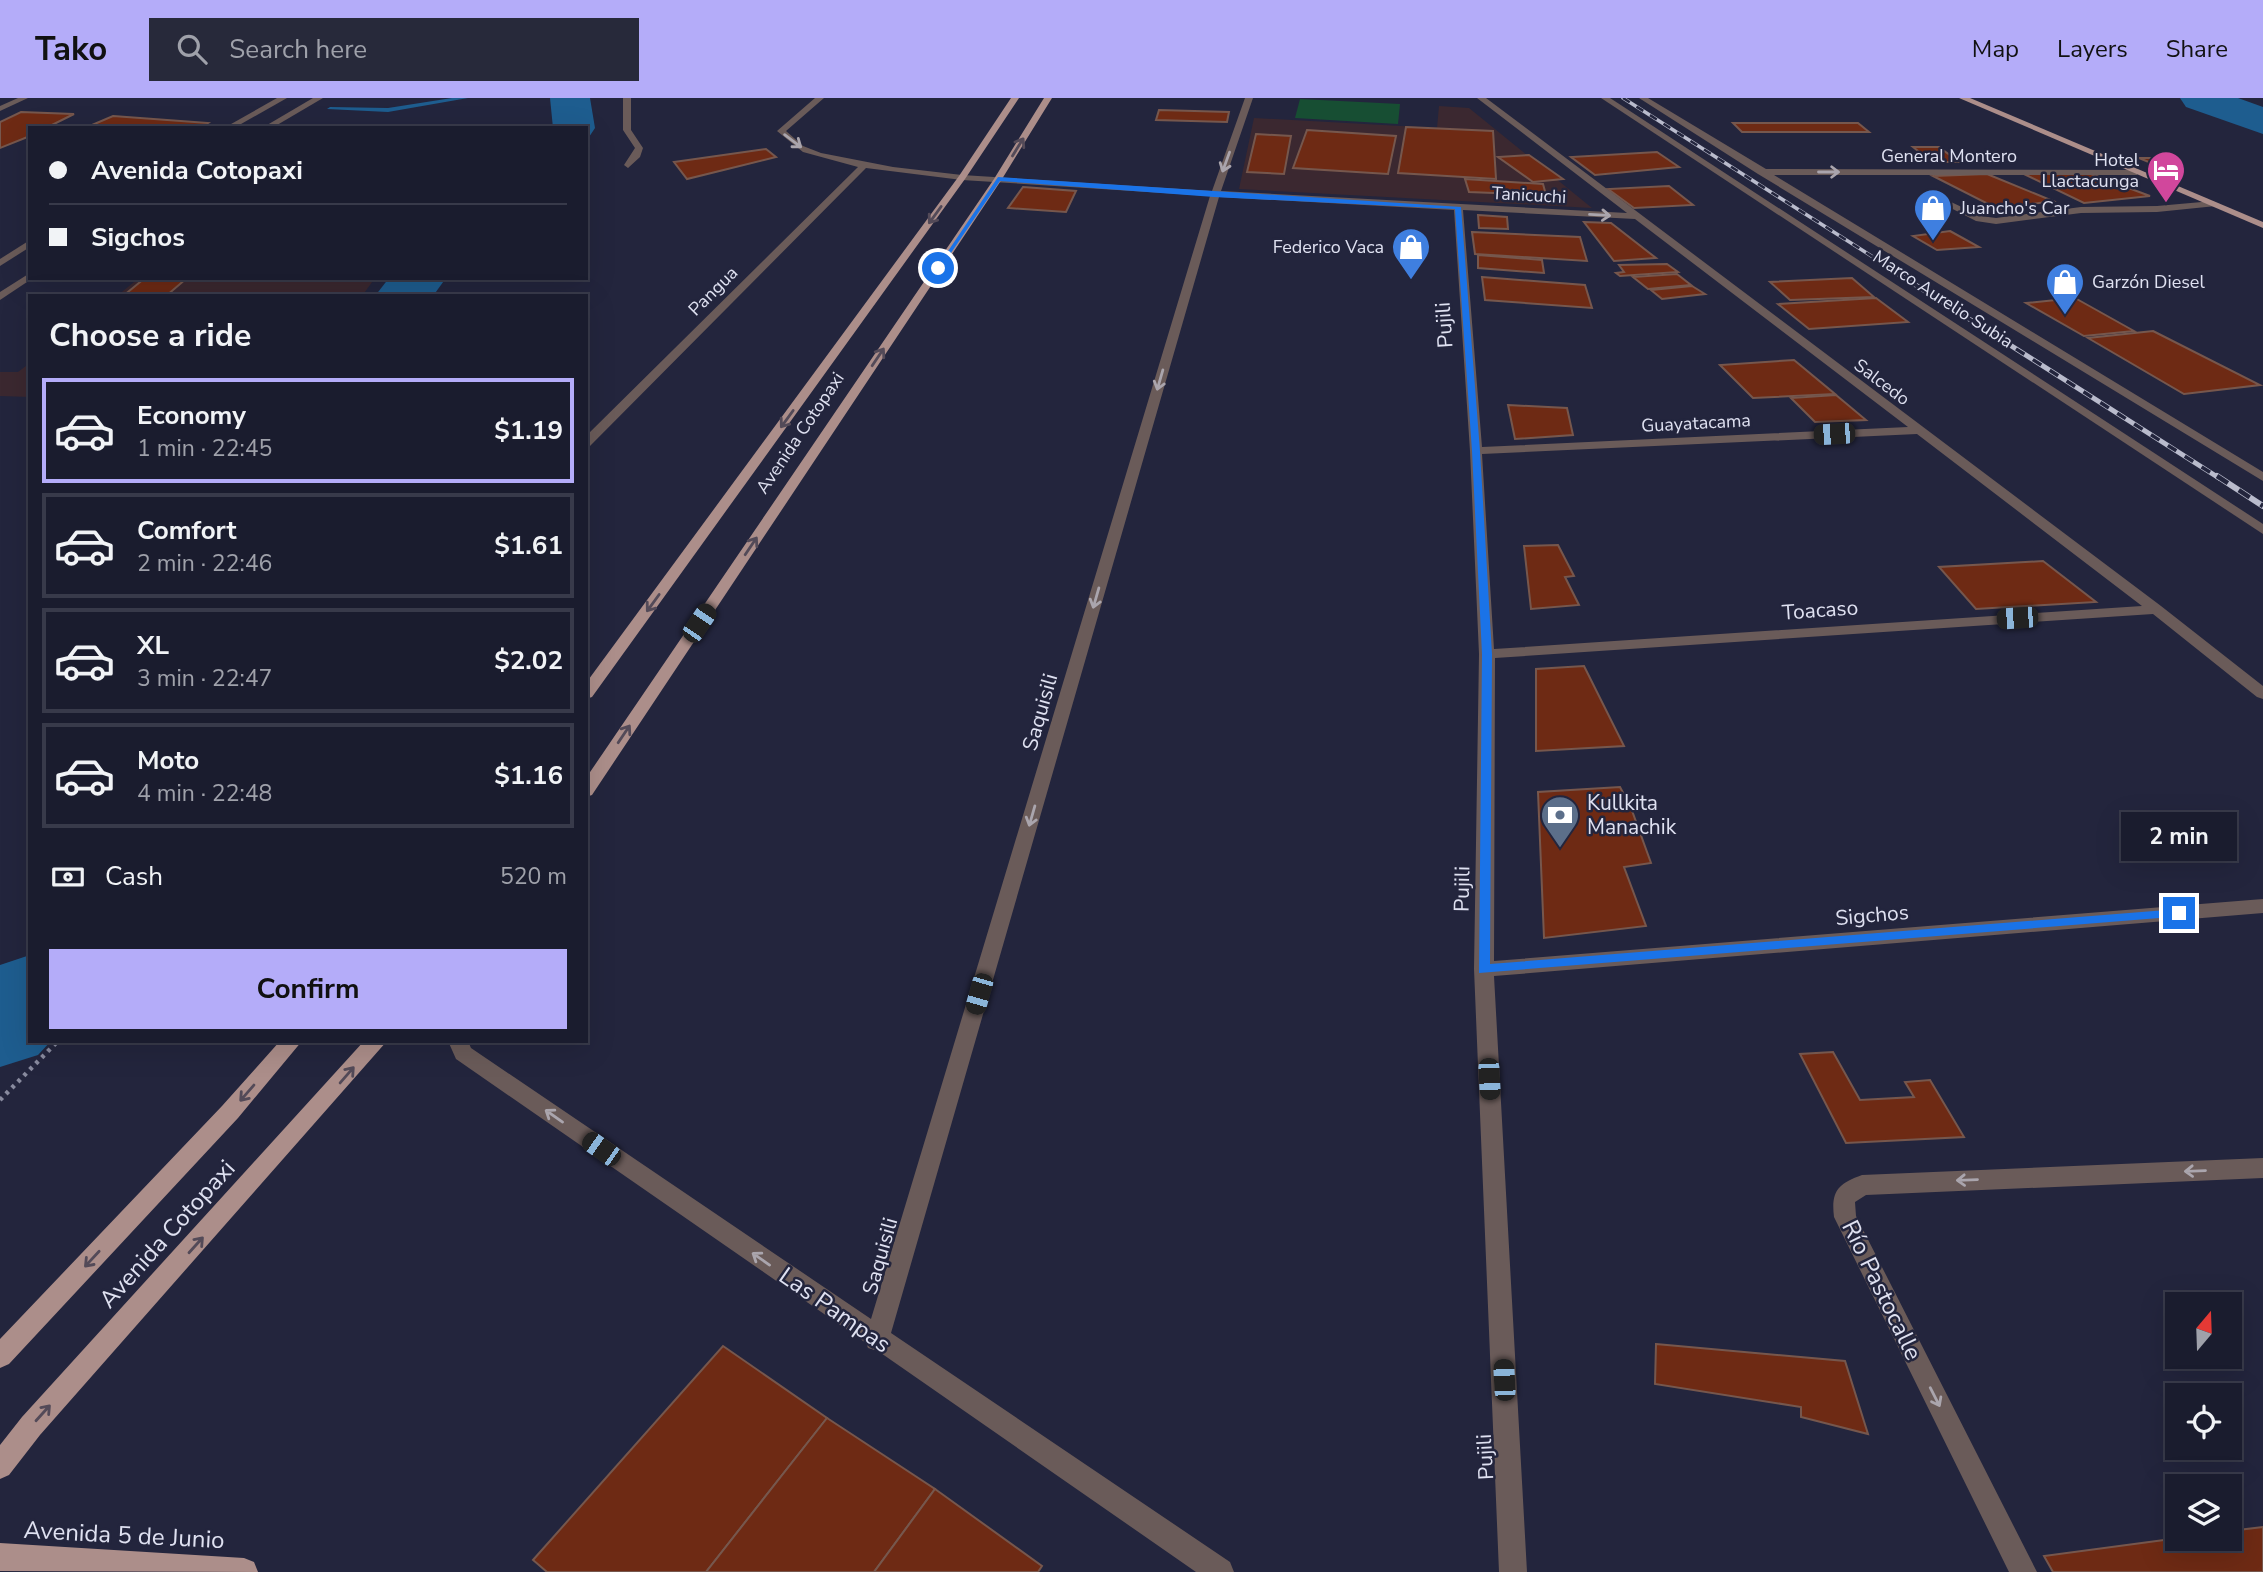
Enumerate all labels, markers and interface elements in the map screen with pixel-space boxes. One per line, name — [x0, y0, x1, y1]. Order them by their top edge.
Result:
search box — [149, 18, 639, 81]
text: Tako — [35, 27, 107, 72]
icon: search — [173, 30, 211, 68]
text: Search here — [229, 32, 367, 67]
text: Map — [1972, 33, 2019, 65]
text: Layers — [2057, 33, 2128, 65]
text: Share — [2166, 33, 2228, 65]
one-way arrow — [784, 134, 802, 149]
one-way arrow — [1011, 138, 1025, 158]
street label: General Montero — [1881, 144, 2017, 168]
place label: Hotel Llactacunga — [2041, 148, 2140, 193]
hotel icon: Hotel Llactacunga — [2145, 149, 2187, 204]
one-way arrow — [1219, 151, 1231, 173]
text: Avenida Cotopaxi — [91, 153, 303, 188]
one-way arrow — [1818, 165, 1841, 179]
street label: Tanicuchi — [1491, 181, 1567, 209]
shop icon: Juancho's Car — [1912, 187, 1954, 242]
place label: Juancho's Car — [1959, 196, 2070, 220]
one-way arrow — [927, 205, 942, 223]
one-way arrow — [1588, 208, 1611, 221]
text: Sigchos — [91, 220, 185, 255]
shop icon: Federico Vaca — [1390, 226, 1432, 281]
place label: Federico Vaca — [1273, 235, 1384, 259]
street label: Marco Aurelio Subia — [1868, 245, 2018, 353]
route start — [922, 252, 954, 284]
street label: Pangua — [683, 261, 743, 321]
shop icon: Garzón Diesel — [2044, 261, 2086, 316]
place label: Garzón Diesel — [2092, 270, 2205, 294]
street label: Pujili — [1428, 301, 1460, 349]
text: Choose a ride — [49, 314, 251, 357]
one-way arrow — [871, 348, 885, 367]
street label: Salcedo — [1849, 353, 1915, 411]
street label: Avenida Cotopaxi — [750, 368, 850, 498]
one-way arrow — [1153, 369, 1166, 391]
text: Economy — [137, 398, 246, 433]
icon: car — [53, 399, 116, 462]
street label: Guayatacama — [1641, 408, 1751, 438]
one-way arrow — [779, 409, 794, 427]
text: $1.19 — [494, 413, 563, 448]
car — [1813, 422, 1856, 446]
text: 1 min · 22:45 — [137, 433, 272, 464]
text: Comfort — [137, 513, 237, 548]
icon: car — [53, 514, 116, 577]
text: $1.61 — [494, 528, 563, 563]
one-way arrow — [744, 536, 758, 556]
text: 2 min · 22:46 — [137, 548, 272, 579]
one-way arrow — [1088, 587, 1101, 609]
one-way arrow — [646, 593, 660, 612]
street label: Toacaso — [1781, 593, 1859, 627]
car — [679, 600, 720, 646]
car — [1996, 606, 2039, 630]
text: XL — [137, 628, 169, 663]
icon: car — [53, 629, 116, 692]
text: $2.02 — [494, 643, 563, 678]
text: 3 min · 22:47 — [137, 663, 272, 694]
street label: Saquisili — [1016, 670, 1064, 754]
one-way arrow — [617, 725, 631, 745]
text: Moto — [137, 743, 199, 778]
icon: car — [53, 744, 116, 807]
text: $1.16 — [494, 758, 563, 793]
text: 4 min · 22:48 — [137, 778, 272, 809]
place label: Kullkita Manachik — [1587, 789, 1677, 841]
bank icon: Kullkita Manachik — [1539, 794, 1581, 849]
one-way arrow — [1024, 805, 1037, 827]
callout: 2 min — [2121, 812, 2237, 860]
text: 2 min — [2149, 821, 2209, 852]
icon: cash — [49, 858, 87, 896]
text: Cash — [105, 859, 163, 894]
text: 520 m — [500, 861, 567, 892]
street label: Pujili — [1448, 866, 1476, 912]
route end — [2163, 897, 2195, 929]
street label: Sigchos — [1834, 898, 1910, 932]
button: Confirm — [49, 949, 567, 1029]
car — [964, 971, 995, 1017]
car — [1478, 1057, 1501, 1101]
one-way arrow — [339, 1066, 355, 1084]
one-way arrow — [239, 1084, 255, 1102]
one-way arrow — [545, 1109, 564, 1123]
car — [578, 1128, 625, 1170]
street label: Avenida Cotopaxi — [92, 1153, 242, 1315]
one-way arrow — [2184, 1165, 2207, 1178]
one-way arrow — [1956, 1174, 1979, 1187]
street label: Saquisili — [856, 1214, 904, 1298]
street label: Río Pastocalle — [1834, 1215, 1930, 1365]
one-way arrow — [188, 1236, 204, 1254]
one-way arrow — [83, 1250, 100, 1267]
one-way arrow — [752, 1252, 771, 1266]
street label: Las Pampas — [773, 1260, 897, 1360]
north arrow — [2165, 1292, 2242, 1368]
map controls — [2165, 1292, 2242, 1551]
car — [1493, 1358, 1516, 1402]
button: locate — [2165, 1383, 2242, 1460]
one-way arrow — [1929, 1386, 1943, 1407]
one-way arrow — [34, 1405, 51, 1422]
street label: Pujili — [1470, 1433, 1500, 1481]
button: layers — [2165, 1474, 2242, 1551]
street label: Avenida 5 de Junio — [23, 1514, 225, 1556]

